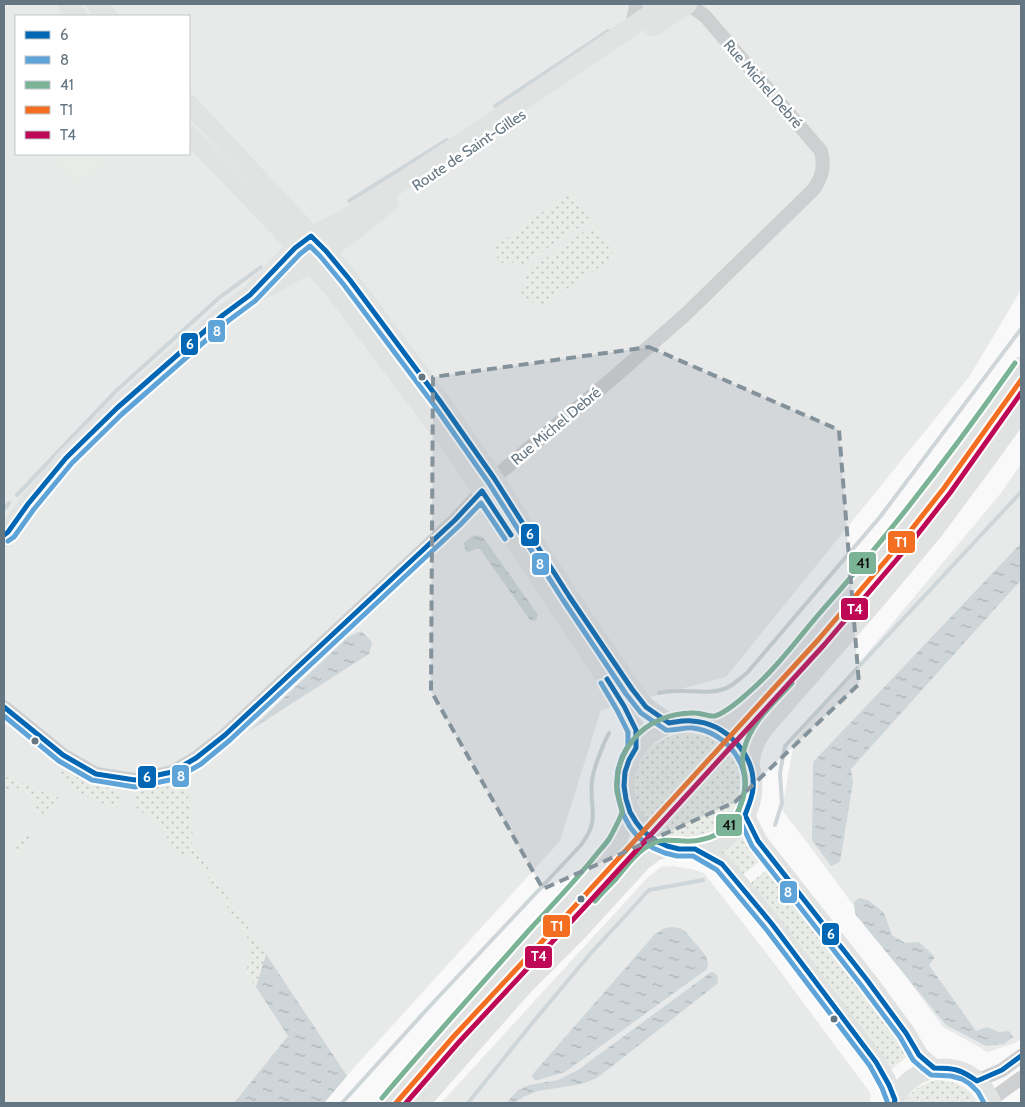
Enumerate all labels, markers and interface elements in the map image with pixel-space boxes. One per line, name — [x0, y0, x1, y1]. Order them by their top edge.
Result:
legend — [15, 15, 190, 155]
text: 6 — [60, 26, 69, 44]
street label: Rue Michel Debré — [720, 36, 807, 132]
text: 8 — [60, 51, 69, 69]
text: 41 — [60, 76, 74, 94]
text: T1 — [60, 101, 73, 119]
street label: Route de Saint-Gilles — [409, 105, 529, 195]
text: T4 — [60, 126, 76, 144]
line badge: 8 — [207, 319, 226, 343]
text: 8 — [213, 322, 221, 340]
line badge: 6 — [180, 332, 199, 356]
text: 6 — [186, 335, 194, 353]
unlabelled marker — [417, 372, 427, 382]
street label: Rue Michel Debré — [507, 383, 605, 469]
line badge: 6 — [520, 523, 540, 547]
text: 6 — [526, 525, 534, 543]
line badge: T1 — [887, 530, 916, 554]
text: T1 — [895, 533, 907, 551]
line badge: 41 — [848, 551, 877, 575]
line badge: 8 — [531, 552, 550, 576]
text: 41 — [856, 554, 870, 572]
text: 8 — [536, 555, 544, 573]
line badge: T4 — [840, 597, 869, 621]
text: T4 — [847, 600, 863, 618]
unlabelled marker — [30, 736, 40, 746]
line badge: 8 — [171, 764, 190, 788]
line badge: 6 — [137, 765, 157, 789]
text: 8 — [177, 767, 185, 785]
text: 6 — [143, 768, 151, 786]
line badge: 41 — [715, 813, 743, 837]
text: 41 — [722, 816, 736, 834]
line badge: 8 — [779, 880, 798, 904]
text: 8 — [784, 883, 792, 901]
unlabelled marker — [576, 894, 586, 904]
line badge: T1 — [542, 914, 571, 938]
text: T1 — [551, 917, 563, 935]
line badge: 6 — [821, 922, 840, 946]
text: 6 — [827, 925, 835, 943]
line badge: T4 — [524, 945, 553, 969]
text: T4 — [531, 947, 547, 965]
unlabelled marker — [829, 1014, 839, 1024]

